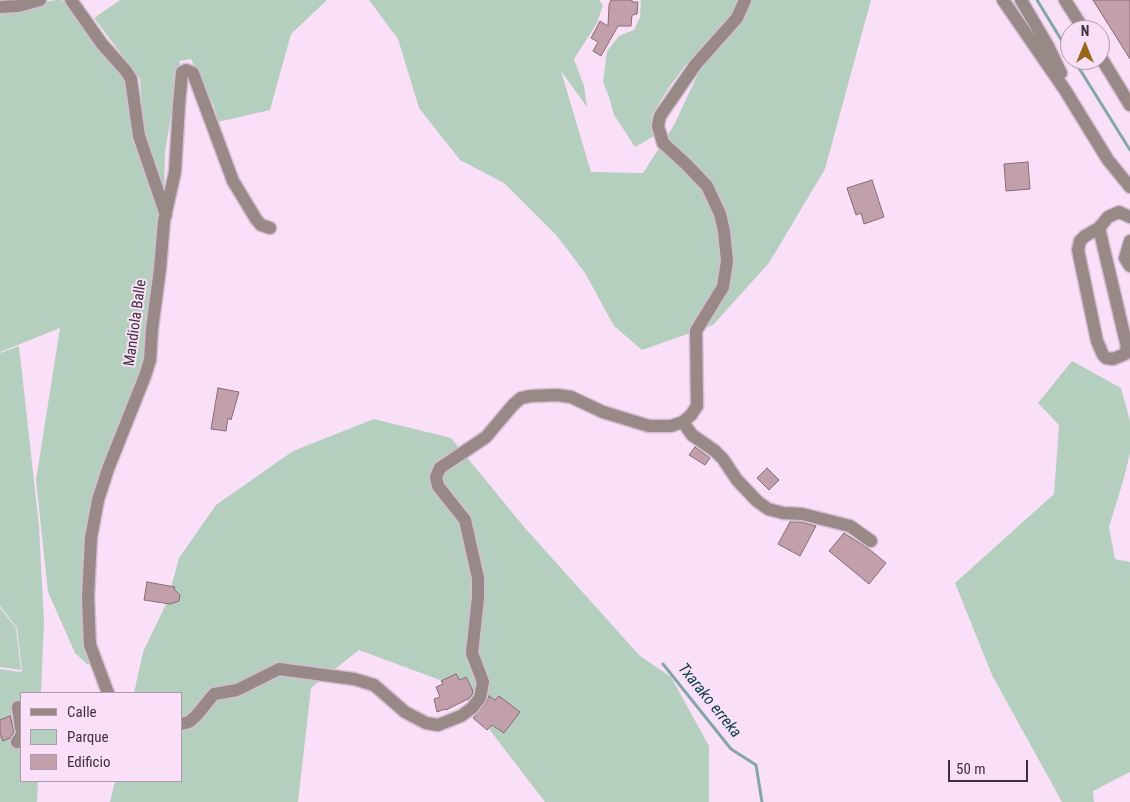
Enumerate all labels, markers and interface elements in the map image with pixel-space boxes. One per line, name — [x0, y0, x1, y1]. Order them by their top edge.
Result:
north arrow — [1060, 20, 1110, 70]
text: N — [1081, 23, 1089, 39]
street label: Mandiola Balle — [121, 278, 151, 368]
water label: Txarako erreka — [673, 660, 745, 742]
legend — [20, 692, 182, 782]
text: Calle — [67, 703, 97, 721]
text: Parque — [67, 728, 109, 746]
scale bar — [950, 750, 1030, 782]
text: Edificio — [67, 753, 110, 771]
text: 50 m — [956, 760, 986, 778]

